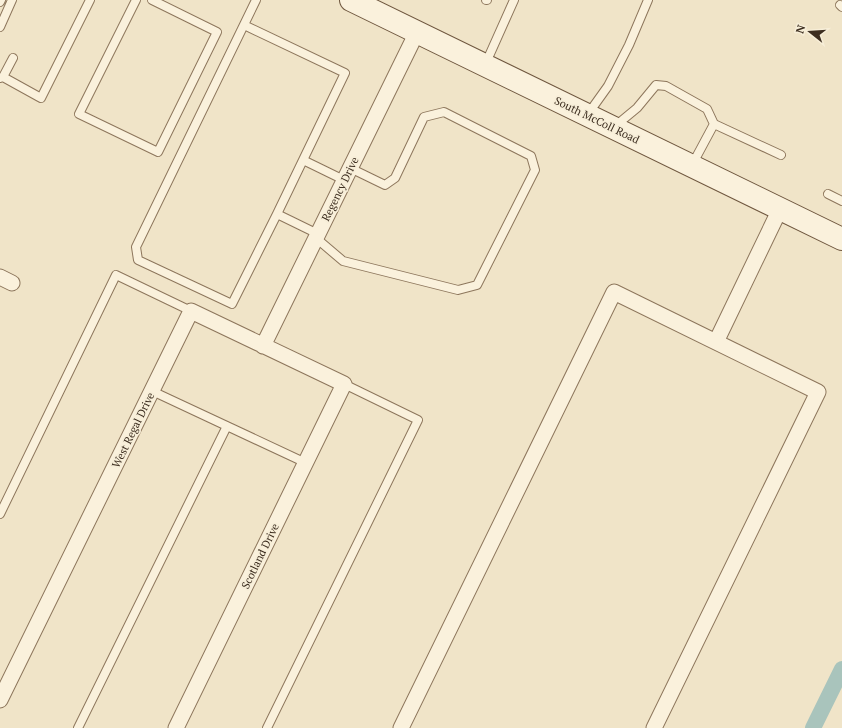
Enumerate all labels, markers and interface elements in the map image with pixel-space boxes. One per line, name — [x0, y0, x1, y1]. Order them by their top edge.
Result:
north arrow — [790, 12, 830, 52]
text: N — [793, 22, 809, 35]
street label: South McColl Road — [552, 93, 642, 147]
street label: Regency Drive — [318, 154, 362, 223]
street label: West Regal Drive — [109, 389, 158, 470]
street label: Scotland Drive — [238, 520, 282, 591]

